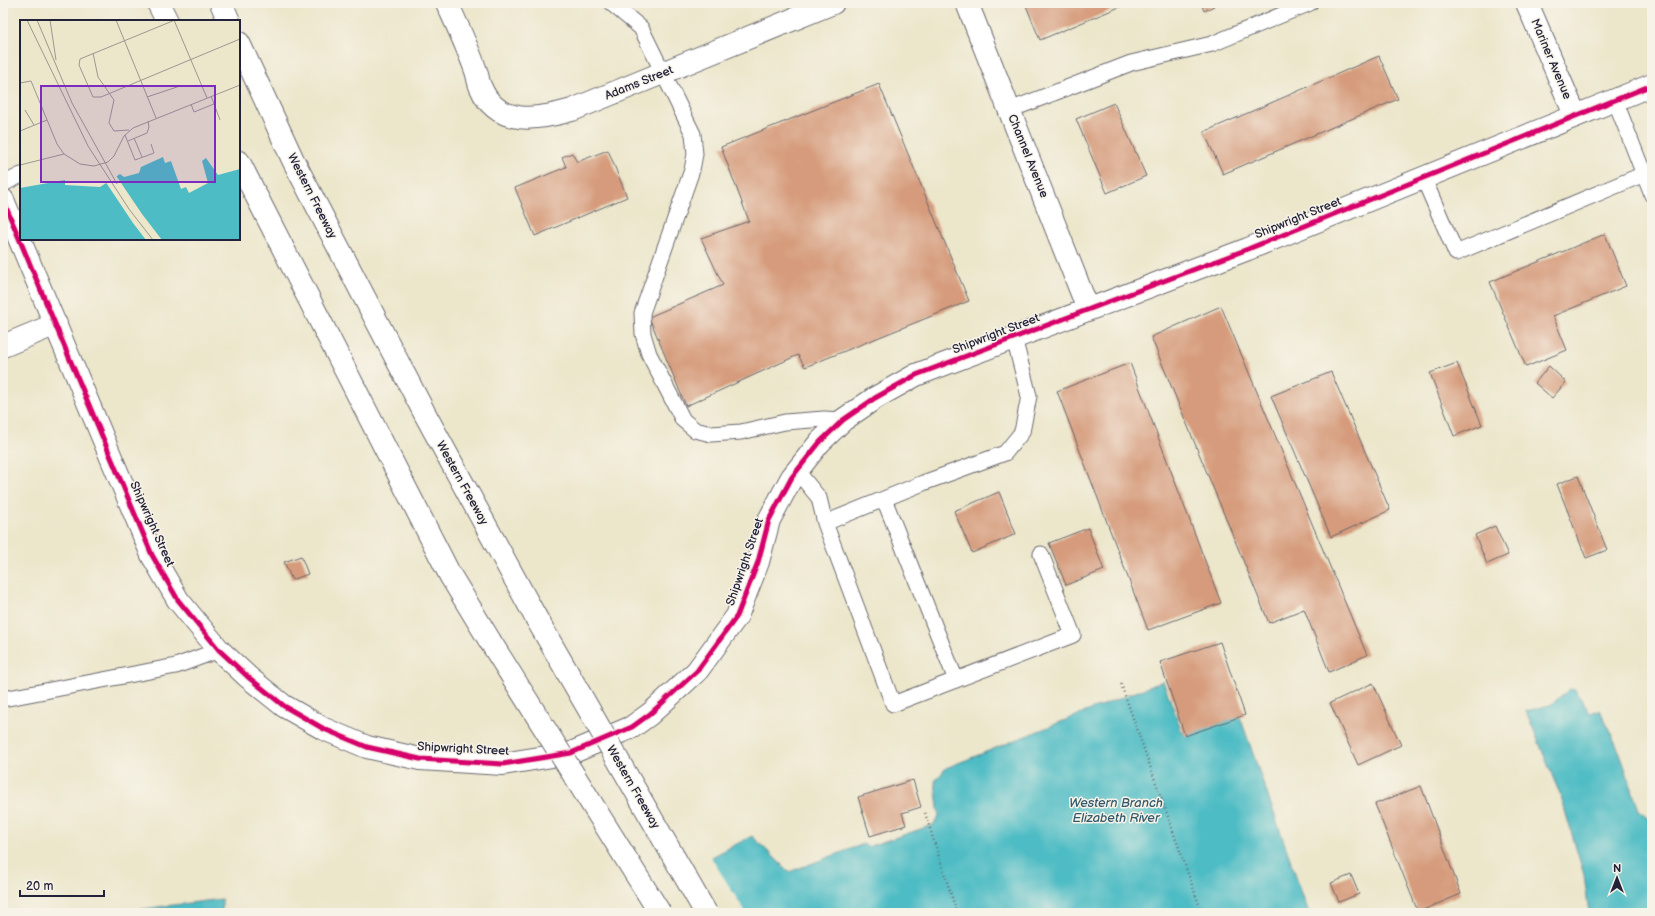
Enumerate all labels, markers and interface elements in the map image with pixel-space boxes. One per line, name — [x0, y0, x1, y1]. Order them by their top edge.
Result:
street label: Mariner Avenue — [1527, 16, 1575, 102]
inset map — [20, 20, 240, 240]
street label: Adams Street — [603, 62, 676, 104]
street label: Channel Avenue — [1004, 112, 1052, 200]
street label: Western Freeway — [284, 151, 340, 242]
street label: Shipwright Street — [1253, 194, 1344, 242]
street label: Shipwright Street — [950, 310, 1042, 357]
street label: Western Freeway — [433, 438, 492, 528]
street label: Shipwright Street — [126, 479, 178, 569]
street label: Shipwright Street — [723, 516, 767, 608]
street label: Shipwright Street — [417, 739, 510, 759]
street label: Western Freeway — [603, 743, 663, 832]
water label: Western Branch Elizabeth River — [1069, 795, 1163, 826]
north arrow — [1597, 858, 1637, 898]
text: N — [1613, 862, 1621, 875]
scale bar — [20, 872, 104, 898]
text: 20 m — [26, 879, 53, 894]

